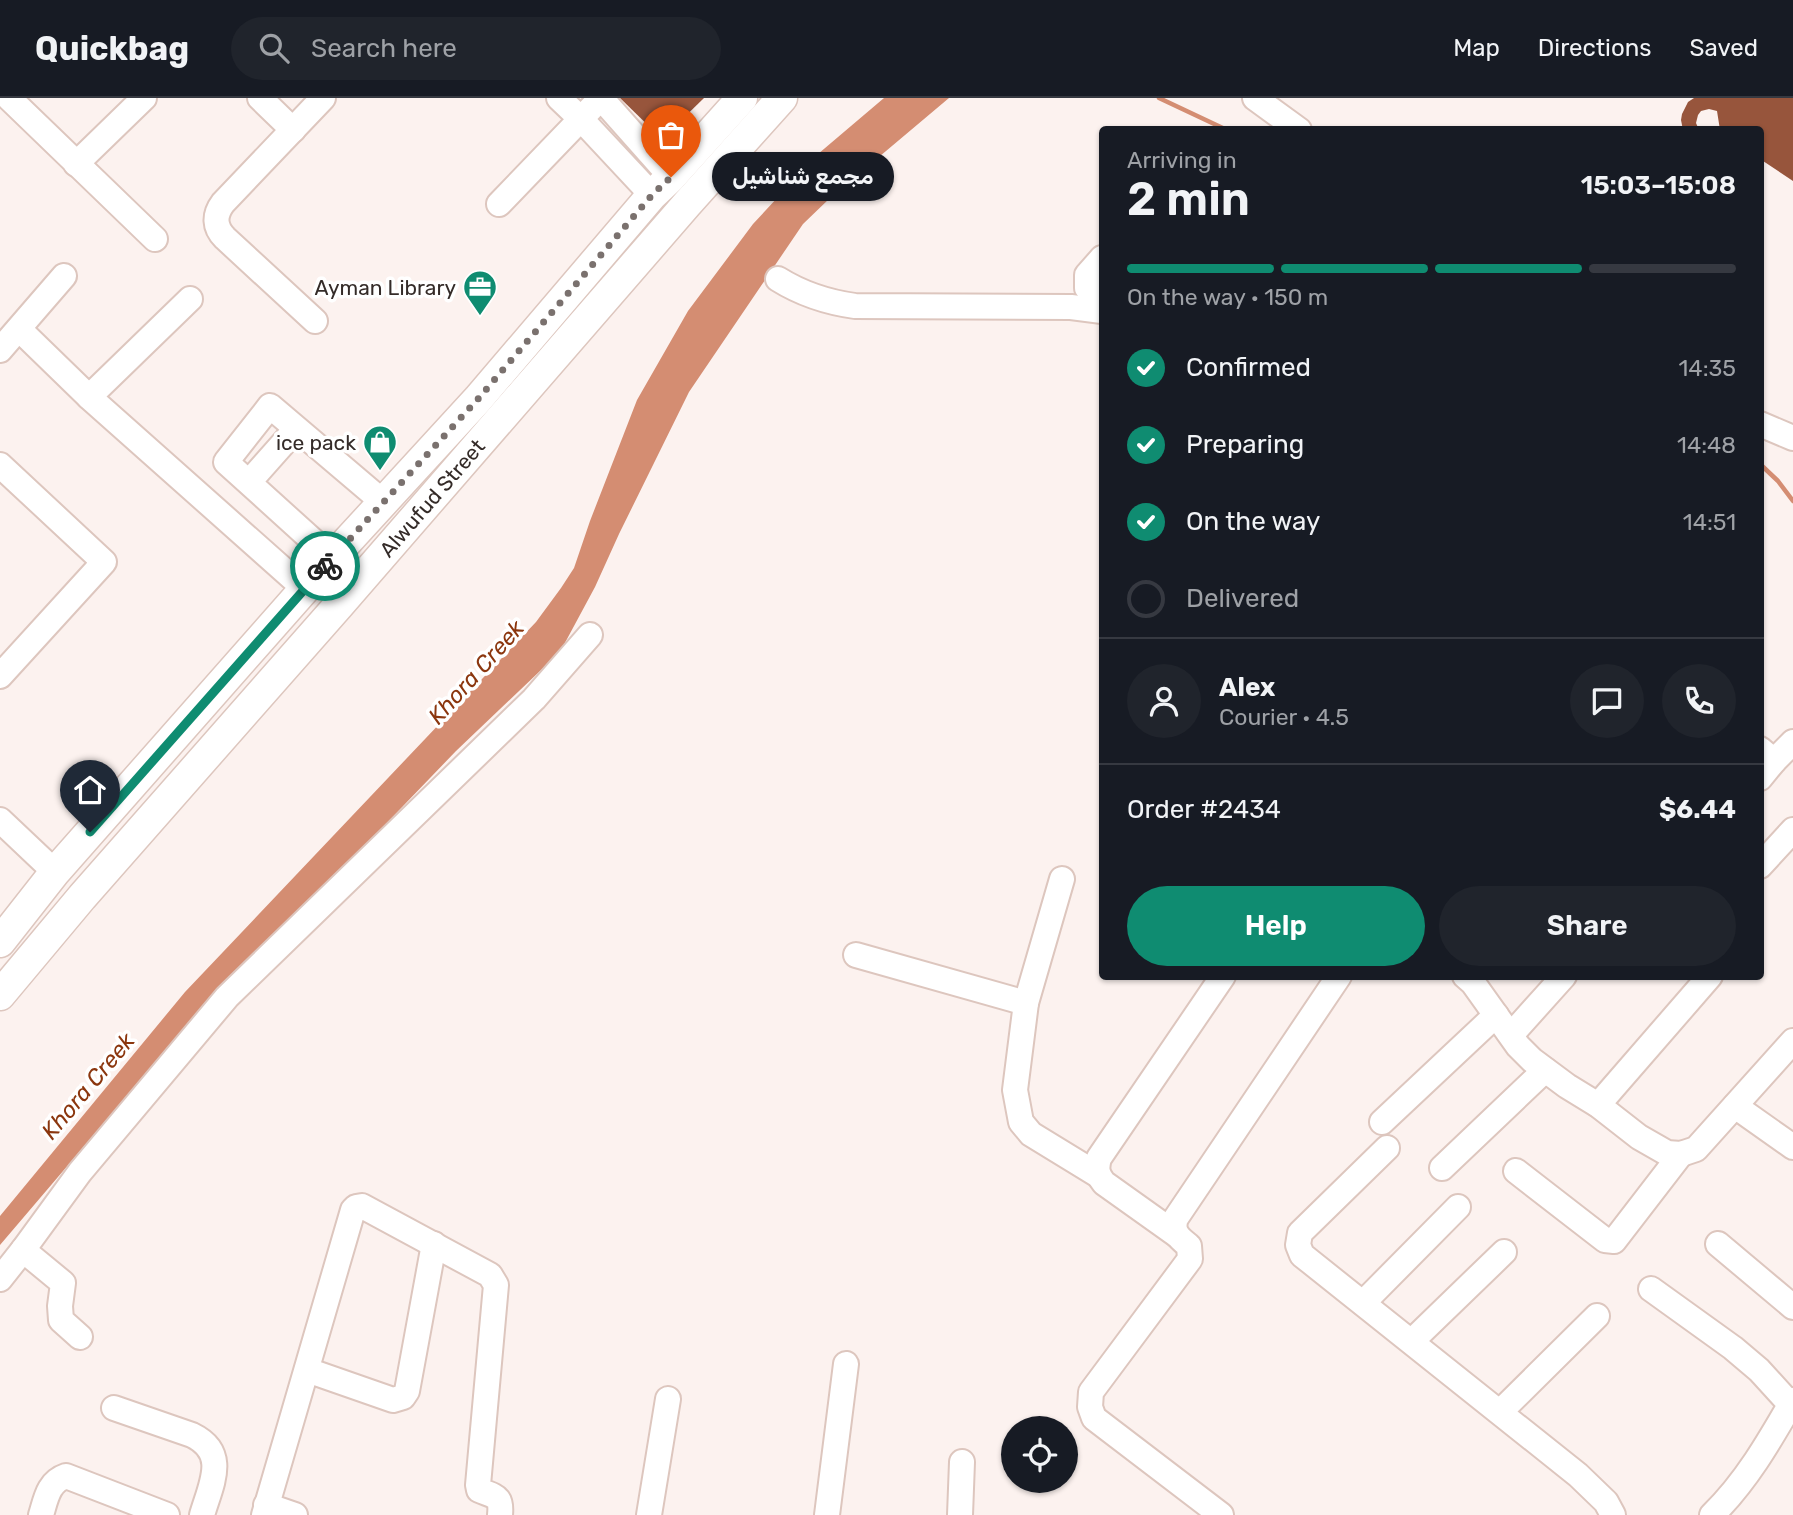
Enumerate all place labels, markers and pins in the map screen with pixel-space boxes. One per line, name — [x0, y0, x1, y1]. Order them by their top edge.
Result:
pin — [641, 105, 701, 177]
callout: مجمع شناشيل — [713, 153, 895, 202]
office icon: Ayman Library — [461, 268, 499, 317]
place label: Ayman Library — [315, 275, 456, 300]
shop icon: ice pack — [361, 423, 399, 472]
place label: ice pack — [276, 430, 356, 455]
pin — [60, 760, 120, 832]

